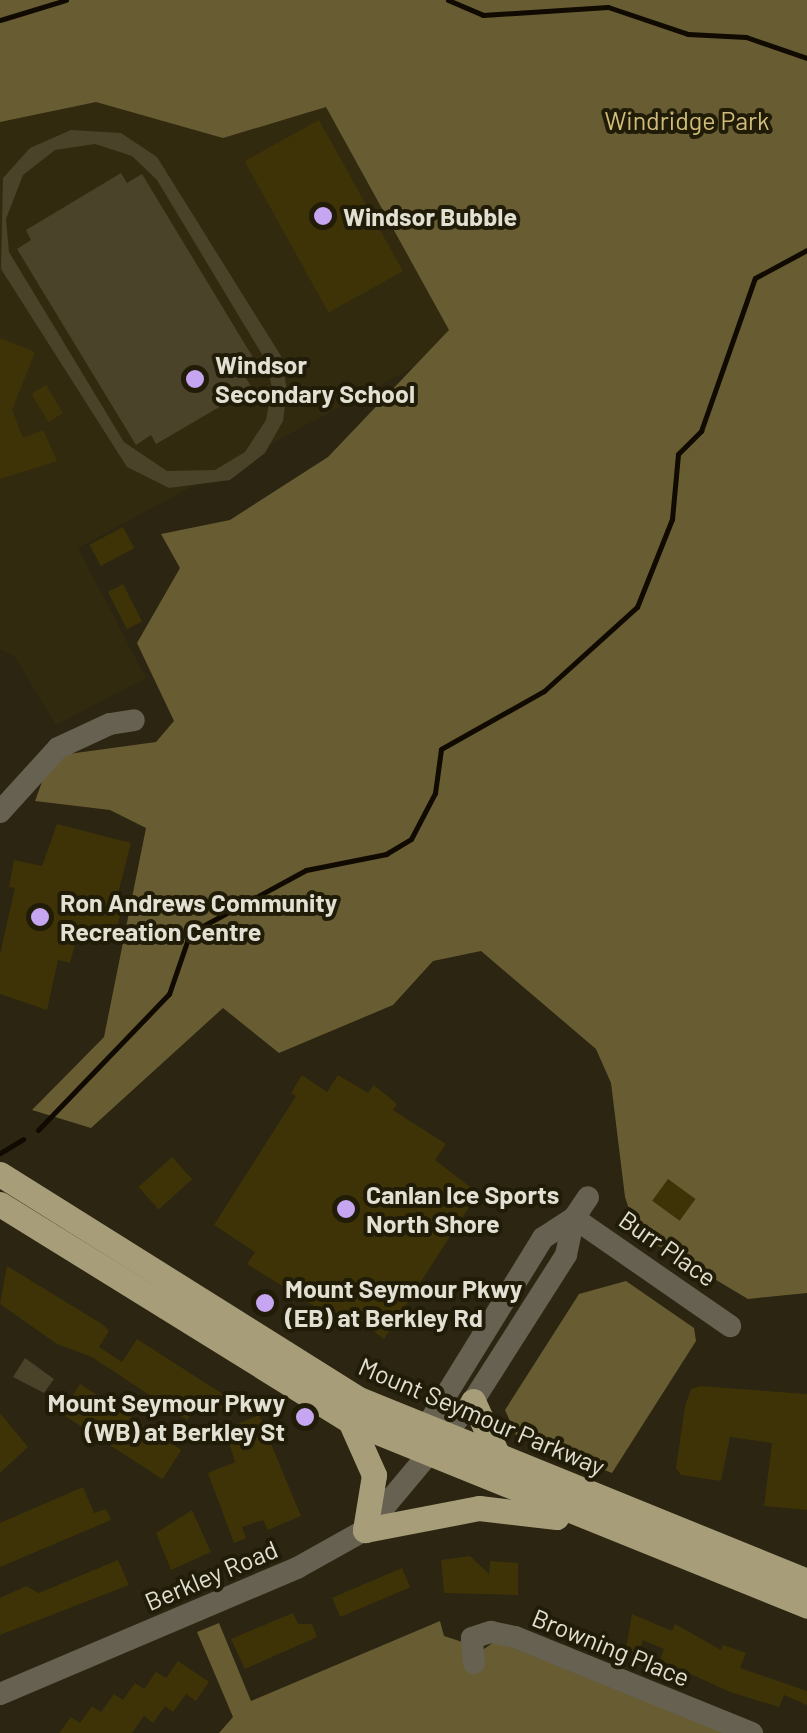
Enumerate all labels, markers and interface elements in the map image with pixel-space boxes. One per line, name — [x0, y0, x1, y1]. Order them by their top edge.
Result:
park label: Windridge Park — [604, 105, 770, 135]
place label: Windsor Bubble — [343, 201, 517, 231]
marker: Windsor Bubble — [312, 205, 334, 227]
place label: Windsor Secondary School — [215, 350, 415, 409]
marker: Windsor Secondary School — [184, 368, 206, 390]
place label: Ron Andrews Community Recreation Centre — [60, 888, 337, 947]
marker: Ron Andrews Community Recreation Centre — [29, 906, 51, 928]
place label: Canlan Ice Sports North Shore — [366, 1180, 559, 1239]
marker: Canlan Ice Sports North Shore — [335, 1198, 357, 1220]
street label: Burr Place — [614, 1204, 722, 1292]
place label: Mount Seymour Pkwy (EB) at Berkley Rd — [285, 1274, 522, 1333]
marker: Mount Seymour Pkwy (EB) at Berkley Rd — [254, 1292, 276, 1314]
street label: Mount Seymour Parkway — [355, 1351, 609, 1481]
place label: Mount Seymour Pkwy (WB) at Berkley St — [48, 1388, 285, 1447]
marker: Mount Seymour Pkwy (WB) at Berkley St — [294, 1406, 316, 1428]
street label: Berkley Road — [140, 1534, 282, 1616]
street label: Browning Place — [528, 1602, 694, 1692]

